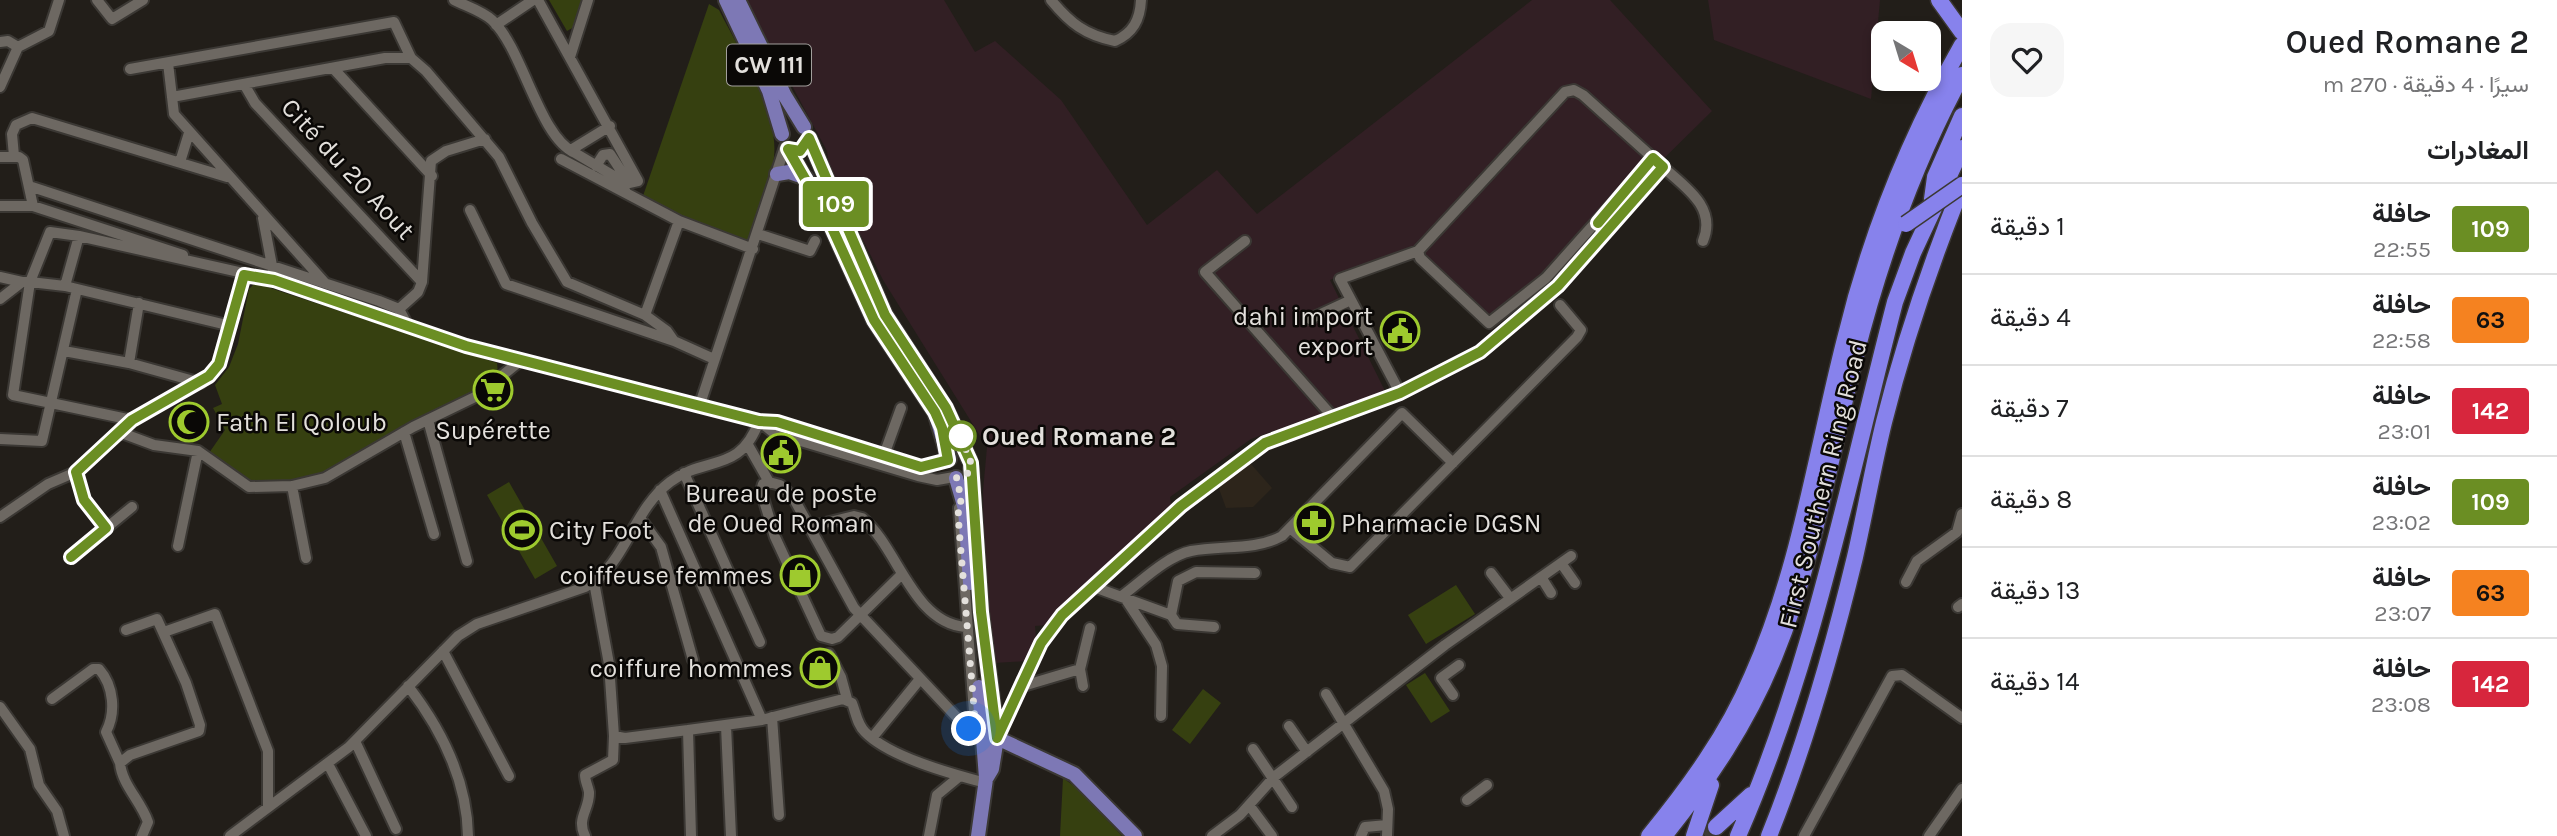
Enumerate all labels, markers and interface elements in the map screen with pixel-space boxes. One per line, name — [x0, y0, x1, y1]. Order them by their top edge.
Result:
north arrow — [1871, 21, 1941, 91]
map controls — [1871, 21, 1941, 91]
button: heart — [1990, 23, 2064, 97]
text: Oued Romane 2 — [2285, 23, 2529, 61]
road number: CW 111 — [727, 44, 811, 86]
text: سيرًا · 4 دقيقة · 270 m — [2323, 71, 2529, 98]
street label: Cité du 20 Aout — [275, 92, 421, 246]
text: المغادرات — [2427, 135, 2529, 166]
line badge: 109 — [796, 181, 876, 227]
text: 109 — [817, 190, 855, 218]
text: حافلة — [2372, 198, 2431, 229]
text: 1 دقيقة — [1990, 211, 2065, 242]
text: 109 — [2471, 215, 2510, 243]
text: 22:55 — [2373, 236, 2431, 263]
text: حافلة — [2372, 289, 2431, 320]
place label: dahi import export — [1233, 301, 1373, 362]
text: 4 دقيقة — [1990, 302, 2071, 333]
text: 63 — [2476, 306, 2505, 334]
public building icon: dahi import export — [1379, 310, 1421, 352]
text: 22:58 — [2372, 327, 2431, 354]
street label: First Southern Ring Road — [1772, 337, 1874, 631]
supermarket icon: Supérette — [472, 369, 514, 411]
text: حافلة — [2372, 380, 2431, 411]
text: 7 دقيقة — [1990, 393, 2069, 424]
text: 142 — [2472, 397, 2509, 425]
mosque icon: Fath El Qoloub — [168, 401, 210, 443]
place label: Fath El Qoloub — [216, 407, 387, 438]
place label: Supérette — [435, 415, 551, 446]
text: 23:01 — [2378, 418, 2431, 445]
marker: Oued Romane 2 — [946, 421, 976, 451]
place label: Oued Romane 2 — [982, 421, 1176, 452]
public building icon: Bureau de poste de Oued Roman — [760, 432, 802, 474]
text: حافلة — [2372, 471, 2431, 502]
place label: Bureau de poste de Oued Roman — [685, 478, 877, 539]
text: 8 دقيقة — [1990, 484, 2072, 515]
text: 109 — [2471, 488, 2510, 516]
pharmacy icon: Pharmacie DGSN — [1293, 502, 1335, 544]
place label: Pharmacie DGSN — [1341, 508, 1542, 539]
sports icon: City Foot — [501, 509, 543, 551]
text: 23:02 — [2372, 509, 2431, 536]
place label: City Foot — [549, 515, 652, 546]
shop icon: coiffeuse femmes — [779, 554, 821, 596]
place label: coiffeuse femmes — [560, 560, 773, 591]
text: حافلة — [2372, 562, 2431, 593]
text: 13 دقيقة — [1990, 575, 2080, 606]
text: 63 — [2476, 579, 2505, 607]
text: 23:07 — [2374, 600, 2431, 627]
shop icon: coiffure hommes — [799, 647, 841, 689]
place label: coiffure hommes — [590, 653, 793, 684]
text: حافلة — [2372, 653, 2431, 684]
text: 14 دقيقة — [1990, 666, 2079, 697]
text: 142 — [2472, 670, 2509, 698]
text: 23:08 — [2371, 691, 2431, 718]
your location — [951, 711, 986, 746]

